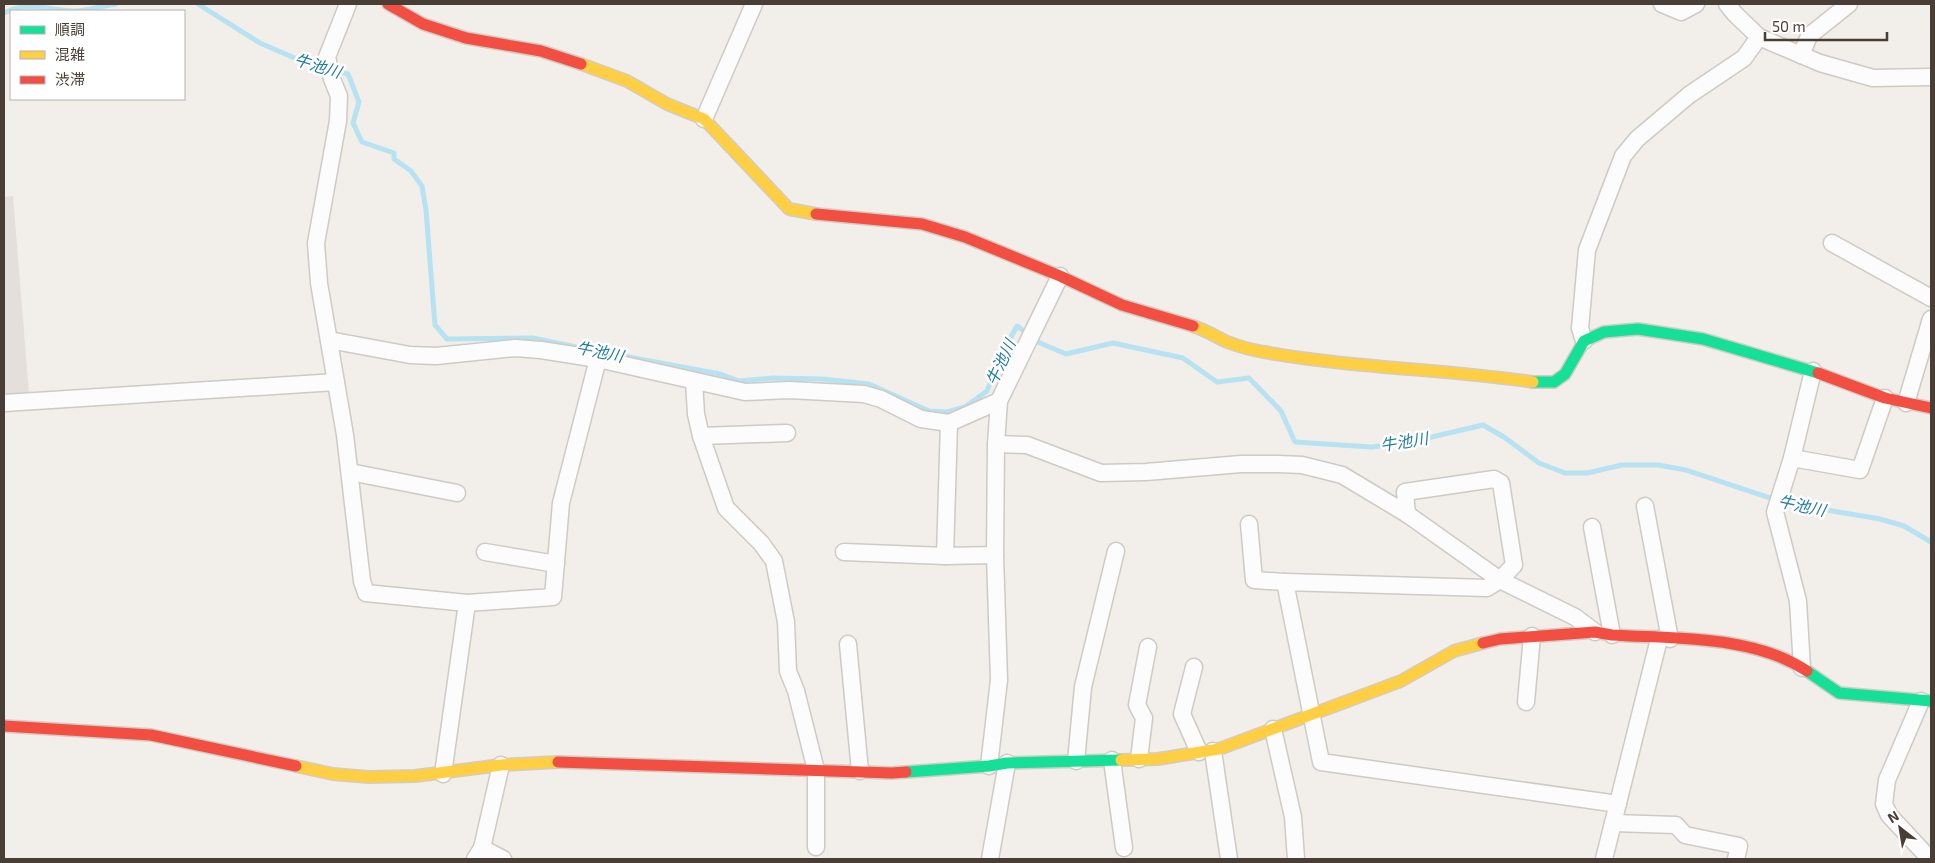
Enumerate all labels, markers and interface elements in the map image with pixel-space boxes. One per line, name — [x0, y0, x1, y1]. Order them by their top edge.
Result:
legend — [10, 10, 185, 100]
scale bar — [1765, 10, 1888, 42]
text: 50 m — [1772, 17, 1806, 35]
text: 順調 — [55, 20, 85, 38]
text: 混雑 — [55, 45, 85, 63]
water label: 牛池川 — [292, 49, 346, 82]
text: 渋滞 — [55, 70, 85, 88]
water label: 牛池川 — [981, 334, 1020, 388]
water label: 牛池川 — [575, 337, 627, 365]
water label: 牛池川 — [1379, 428, 1431, 454]
water label: 牛池川 — [1777, 491, 1829, 520]
north arrow — [1875, 803, 1925, 853]
text: N — [1884, 807, 1902, 826]

